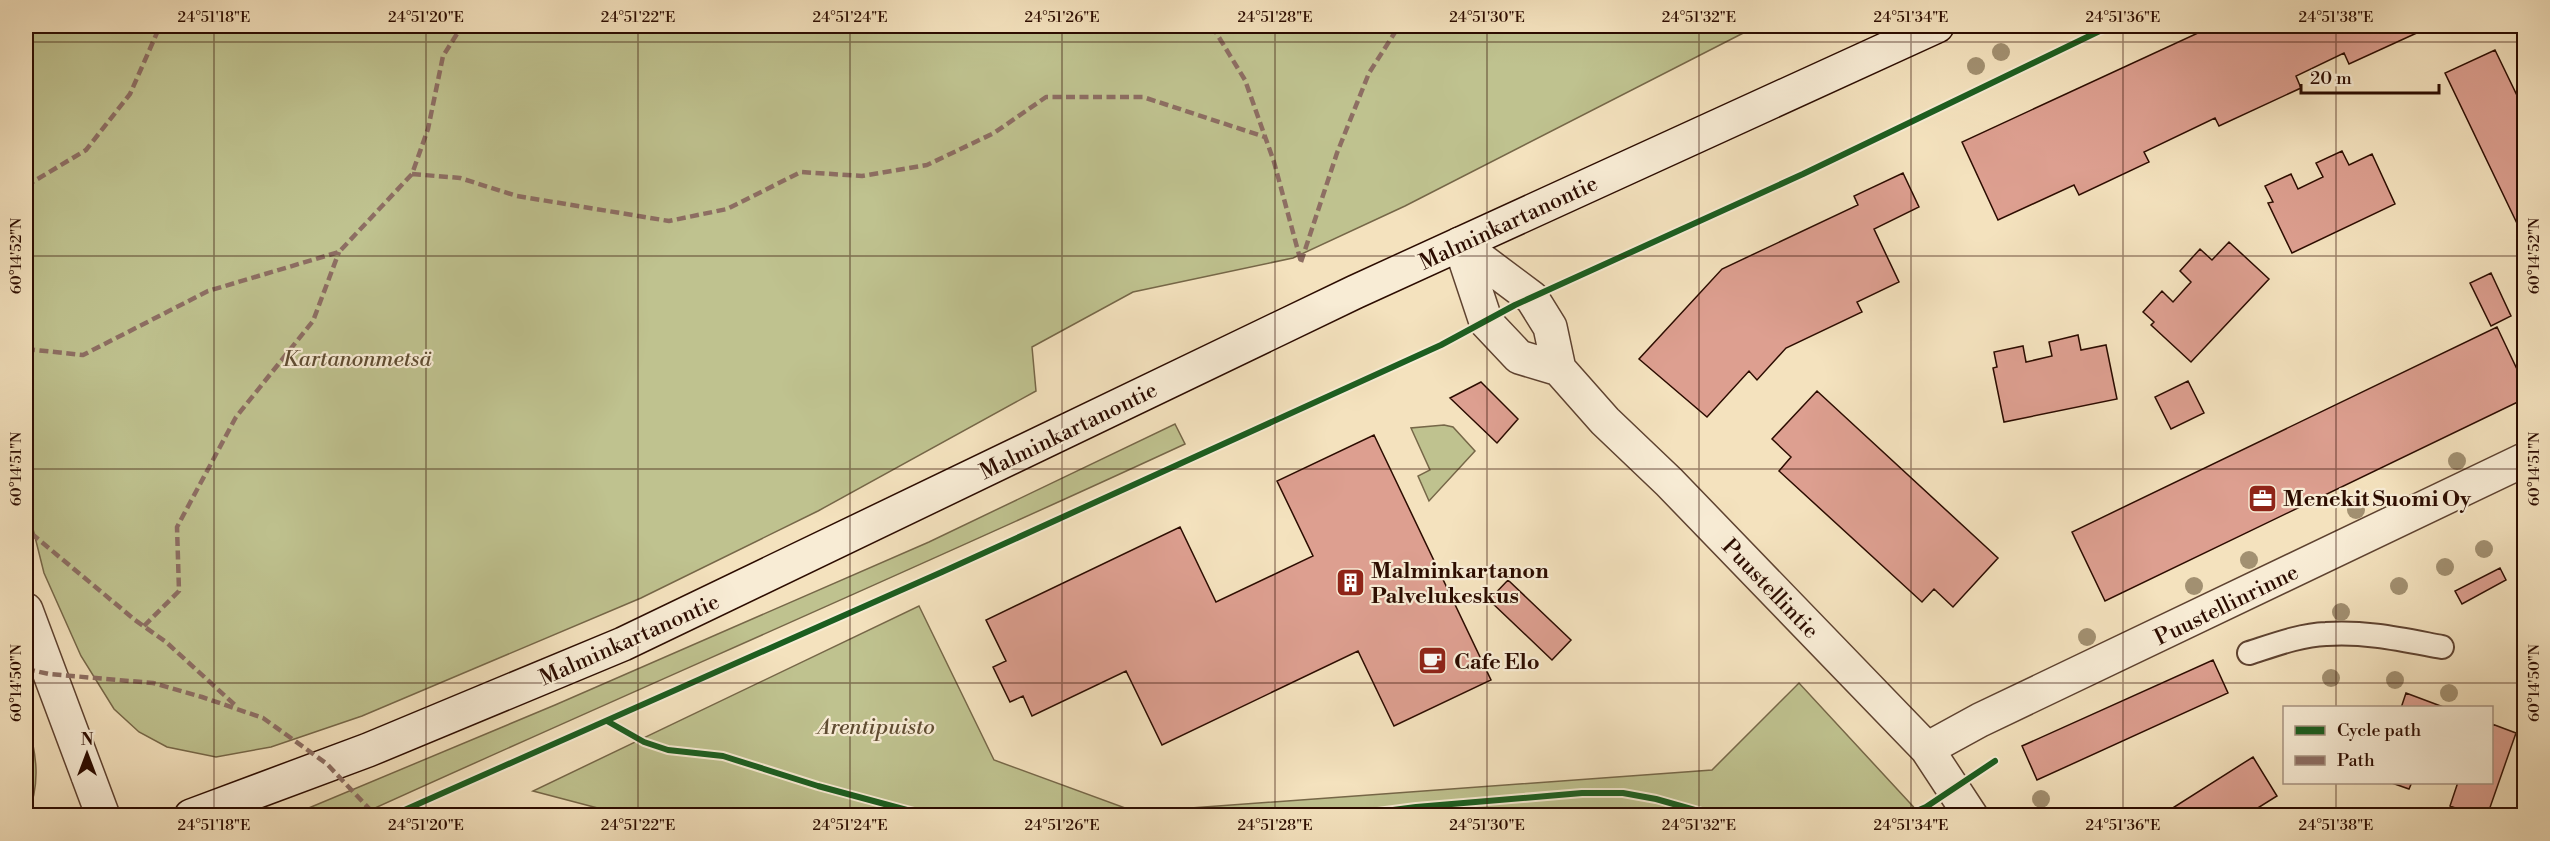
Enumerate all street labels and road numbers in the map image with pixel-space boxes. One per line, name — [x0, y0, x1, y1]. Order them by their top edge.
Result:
street label: Malminkartanontie — [1415, 170, 1602, 277]
street label: Malminkartanontie — [975, 377, 1162, 486]
street label: Puustellintie — [1716, 533, 1824, 645]
street label: Puustellinrinne — [2150, 559, 2303, 652]
street label: Malminkartanontie — [535, 589, 724, 692]

